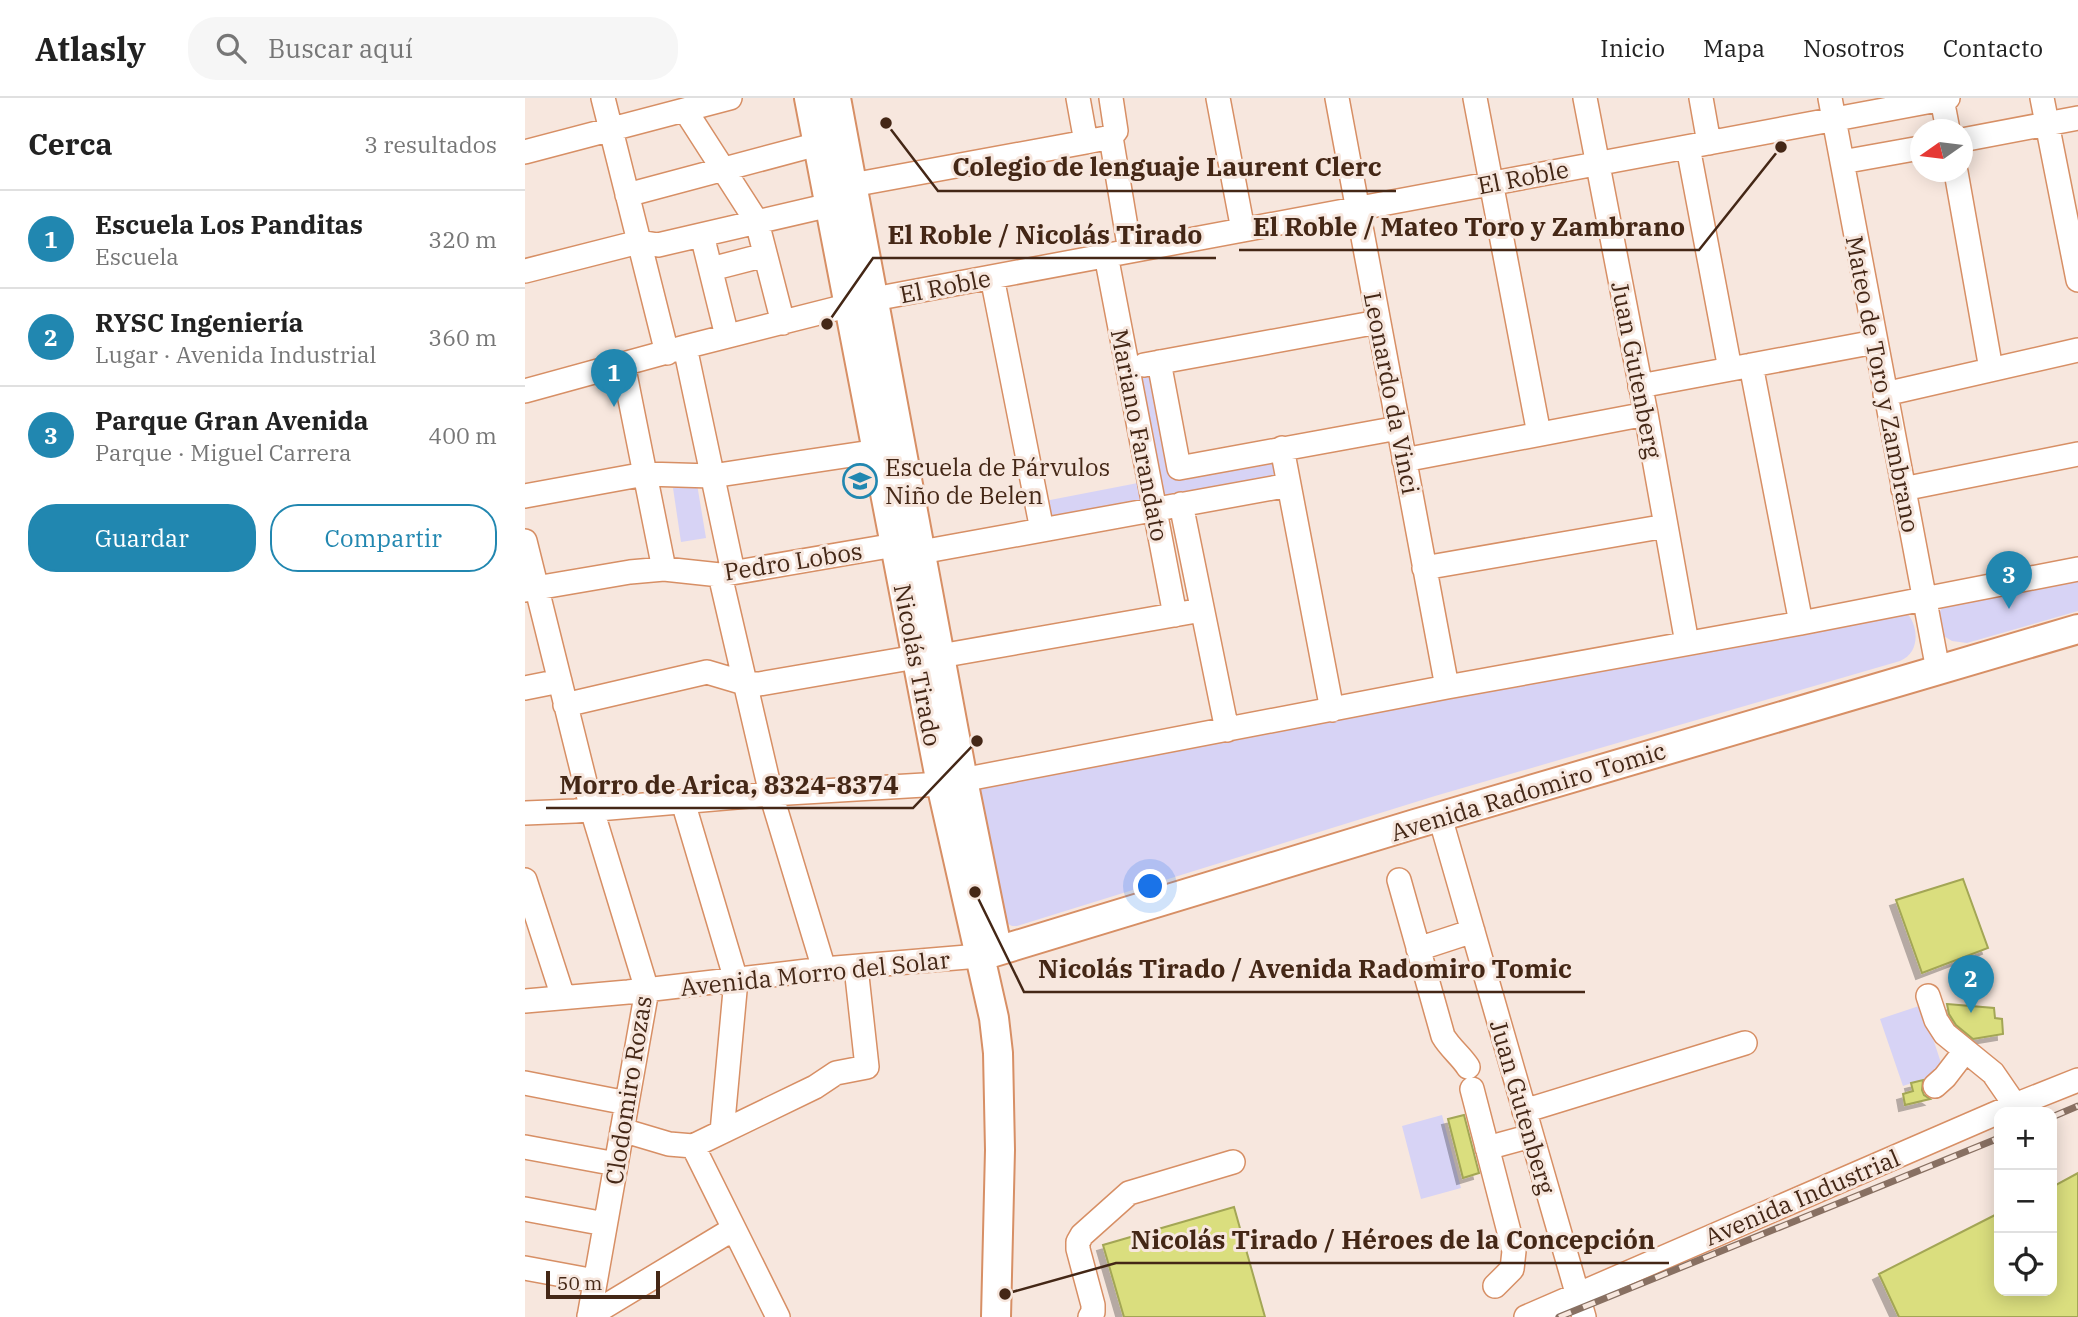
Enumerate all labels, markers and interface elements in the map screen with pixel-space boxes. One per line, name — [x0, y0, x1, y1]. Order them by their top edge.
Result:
search box — [188, 17, 678, 80]
text: Atlasly — [35, 27, 146, 70]
icon: search — [212, 29, 250, 67]
text: Buscar aquí — [268, 31, 413, 65]
text: Inicio — [1600, 32, 1665, 64]
text: Mapa — [1703, 32, 1765, 64]
text: Nosotros — [1803, 32, 1905, 64]
text: Contacto — [1943, 32, 2043, 64]
north arrow — [1910, 119, 1973, 182]
text: Cerca — [28, 124, 113, 163]
text: 3 resultados — [364, 129, 497, 159]
callout: Colegio de lenguaje Laurent Clerc — [938, 144, 1396, 191]
text: Colegio de lenguaje Laurent Clerc — [952, 149, 1382, 183]
street label: El Roble — [1475, 153, 1571, 201]
callout: El Roble / Mateo Toro y Zambrano — [1239, 203, 1699, 250]
text: Escuela Los Panditas — [95, 207, 363, 241]
text: El Roble / Mateo Toro y Zambrano — [1253, 209, 1685, 243]
callout: El Roble / Nicolás Tirado — [873, 211, 1216, 258]
text: El Roble / Nicolás Tirado — [887, 217, 1203, 251]
text: 1 — [44, 224, 58, 254]
text: 320 m — [428, 224, 497, 254]
street label: Mateo de Toro y Zambrano — [1839, 233, 1927, 535]
text: Escuela — [95, 241, 179, 271]
street label: El Roble — [897, 262, 993, 310]
street label: Juan Gutenberg — [1604, 279, 1670, 461]
street label: Leonardo da Vinci — [1357, 289, 1427, 497]
text: RYSC Ingeniería — [95, 305, 304, 339]
text: 2 — [44, 322, 58, 352]
text: 360 m — [428, 322, 497, 352]
street label: Mariano Farandato — [1104, 326, 1176, 544]
text: Lugar · Avenida Industrial — [95, 339, 376, 369]
pin: 1 — [591, 349, 637, 407]
text: Parque Gran Avenida — [95, 403, 369, 437]
text: 3 — [44, 420, 58, 450]
text: 400 m — [428, 420, 497, 450]
text: Parque · Miguel Carrera — [95, 437, 352, 467]
place label: Escuela de Párvulos Niño de Belen — [885, 451, 1110, 511]
school or university icon: Escuela de Párvulos Niño de Belen — [841, 462, 879, 500]
button: Guardar — [28, 504, 256, 572]
button: Compartir — [270, 504, 497, 572]
street label: Pedro Lobos — [722, 534, 864, 588]
pin: 3 — [1986, 551, 2032, 609]
street label: Nicolás Tirado — [887, 581, 949, 749]
street label: Avenida Radomiro Tomic — [1387, 734, 1669, 848]
callout: Morro de Arica, 8324-8374 — [546, 761, 913, 808]
text: Morro de Arica, 8324-8374 — [559, 767, 899, 801]
your location — [1133, 869, 1167, 903]
street label: Avenida Morro del Solar — [679, 943, 952, 1003]
callout: Nicolás Tirado / Avenida Radomiro Tomic — [1024, 945, 1585, 992]
text: Nicolás Tirado / Avenida Radomiro Tomic — [1038, 951, 1572, 985]
pin: 2 — [1948, 955, 1994, 1013]
street label: Clodomiro Rozas — [597, 993, 659, 1187]
street label: Juan Gutenberg — [1483, 1016, 1563, 1198]
map controls — [1994, 1107, 2057, 1296]
button: + — [1994, 1107, 2057, 1170]
street label: Avenida Industrial — [1700, 1141, 1904, 1253]
button: − — [1994, 1170, 2057, 1233]
callout: Nicolás Tirado / Héroes de la Concepción — [1116, 1216, 1669, 1263]
text: Nicolás Tirado / Héroes de la Concepción — [1131, 1222, 1655, 1256]
button: locate — [1994, 1233, 2057, 1296]
scale bar — [546, 1268, 660, 1300]
text: 50 m — [557, 1271, 602, 1295]

